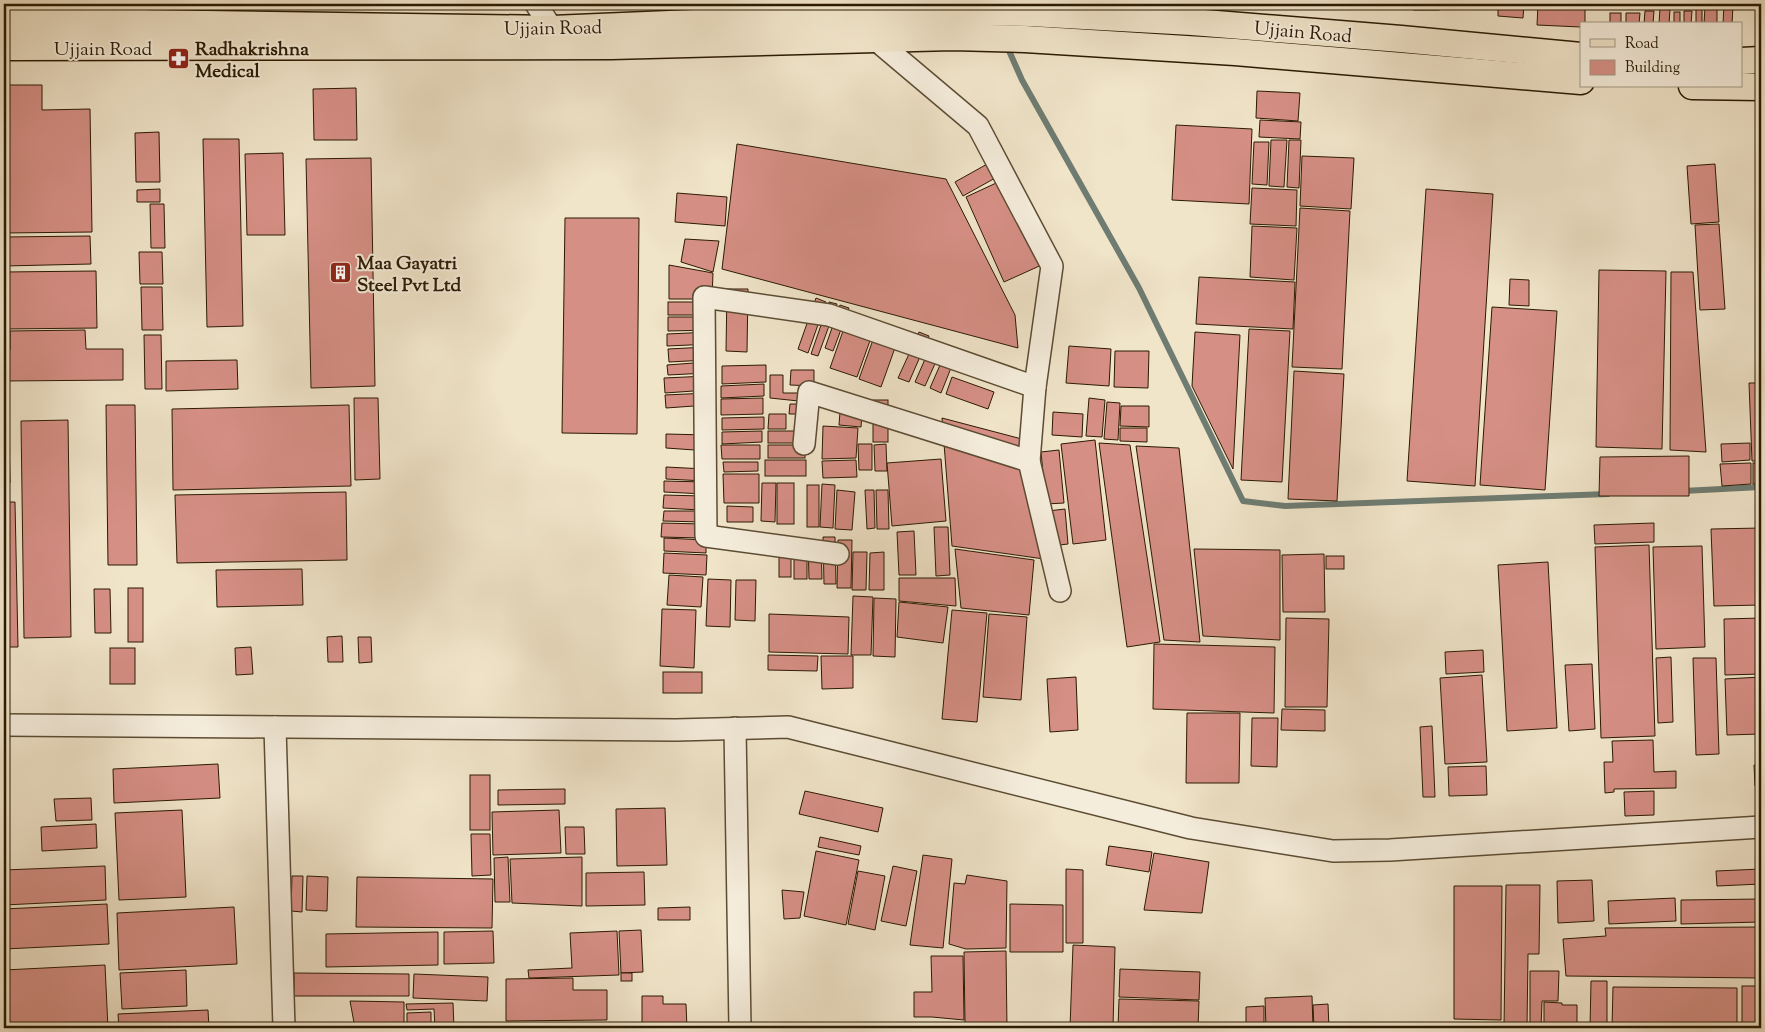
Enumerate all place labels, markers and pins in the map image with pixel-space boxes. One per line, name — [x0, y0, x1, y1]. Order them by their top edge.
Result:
place label: Radhakrishna Medical — [195, 37, 309, 86]
pharmacy icon: Radhakrishna Medical — [167, 47, 191, 71]
place label: Maa Gayatri Steel Pvt Ltd — [357, 251, 462, 300]
building icon: Maa Gayatri Steel Pvt Ltd — [329, 261, 353, 285]

